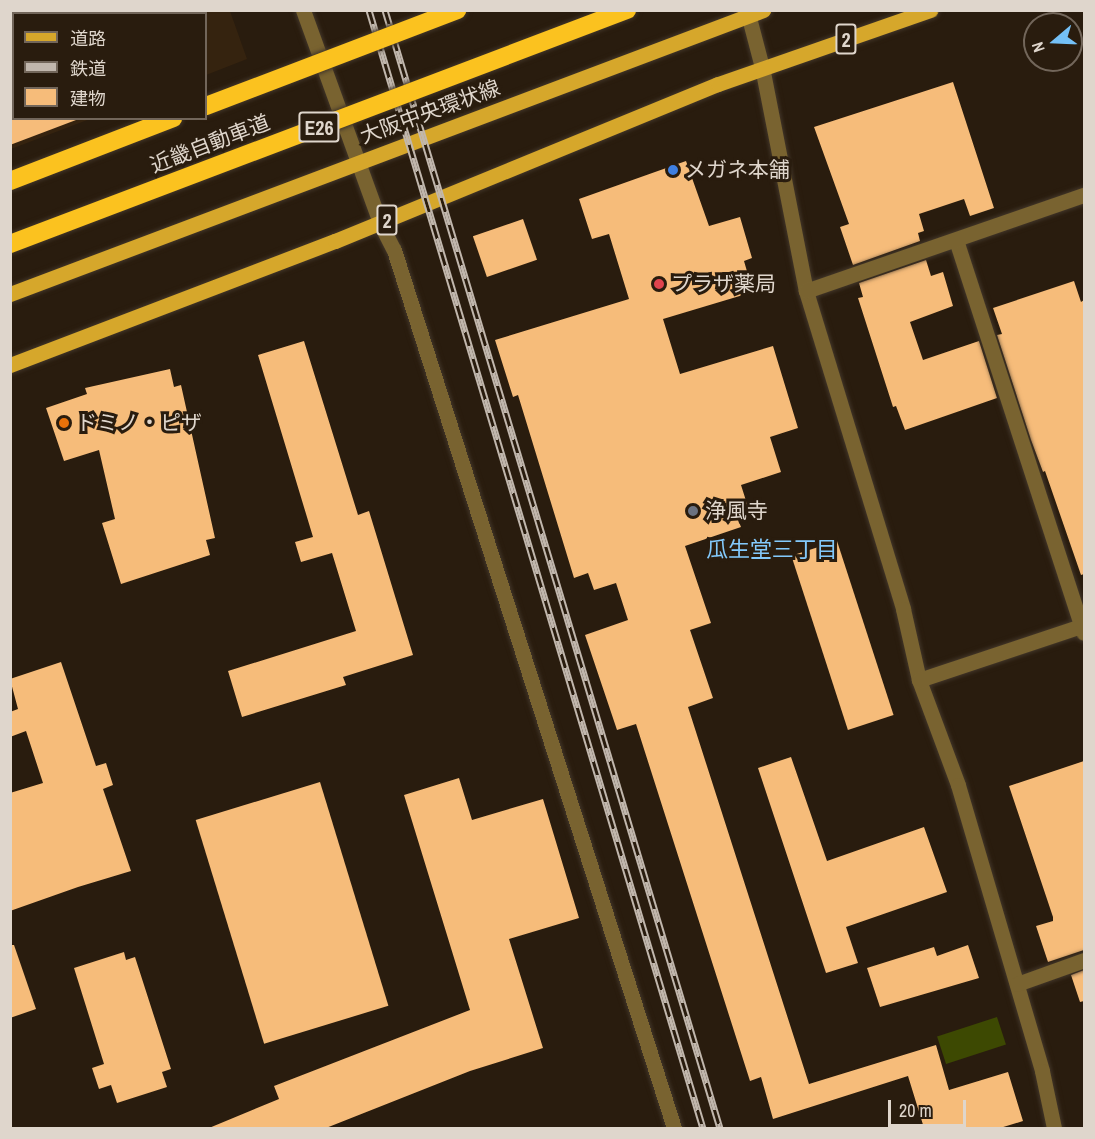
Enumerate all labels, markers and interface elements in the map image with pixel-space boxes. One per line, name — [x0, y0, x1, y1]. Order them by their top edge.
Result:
legend — [12, 12, 207, 120]
north arrow — [1023, 12, 1083, 72]
road number: 2 — [834, 22, 858, 56]
text: 道路 — [70, 26, 106, 51]
text: N — [1026, 39, 1050, 55]
text: 鉄道 — [70, 56, 106, 81]
street label: 大阪中央環状線 — [357, 75, 503, 149]
text: 建物 — [70, 86, 106, 111]
street label: 近畿自動車道 — [147, 110, 273, 178]
road number: E26 — [298, 110, 340, 144]
place label: メガネ本舗 — [685, 157, 790, 183]
marker: メガネ本舗 — [666, 163, 680, 177]
road number: 2 — [375, 203, 399, 237]
place label: プラザ薬局 — [671, 271, 776, 297]
marker: プラザ薬局 — [652, 277, 666, 291]
place label: ドミノ・ピザ — [76, 410, 202, 436]
marker: ドミノ・ピザ — [57, 416, 71, 430]
place label: 浄風寺 — [705, 498, 768, 524]
marker: 浄風寺 — [686, 504, 700, 518]
district label: 瓜生堂三丁目 — [706, 537, 838, 563]
scale bar — [891, 1088, 969, 1126]
text: 20 m — [899, 1098, 932, 1123]

